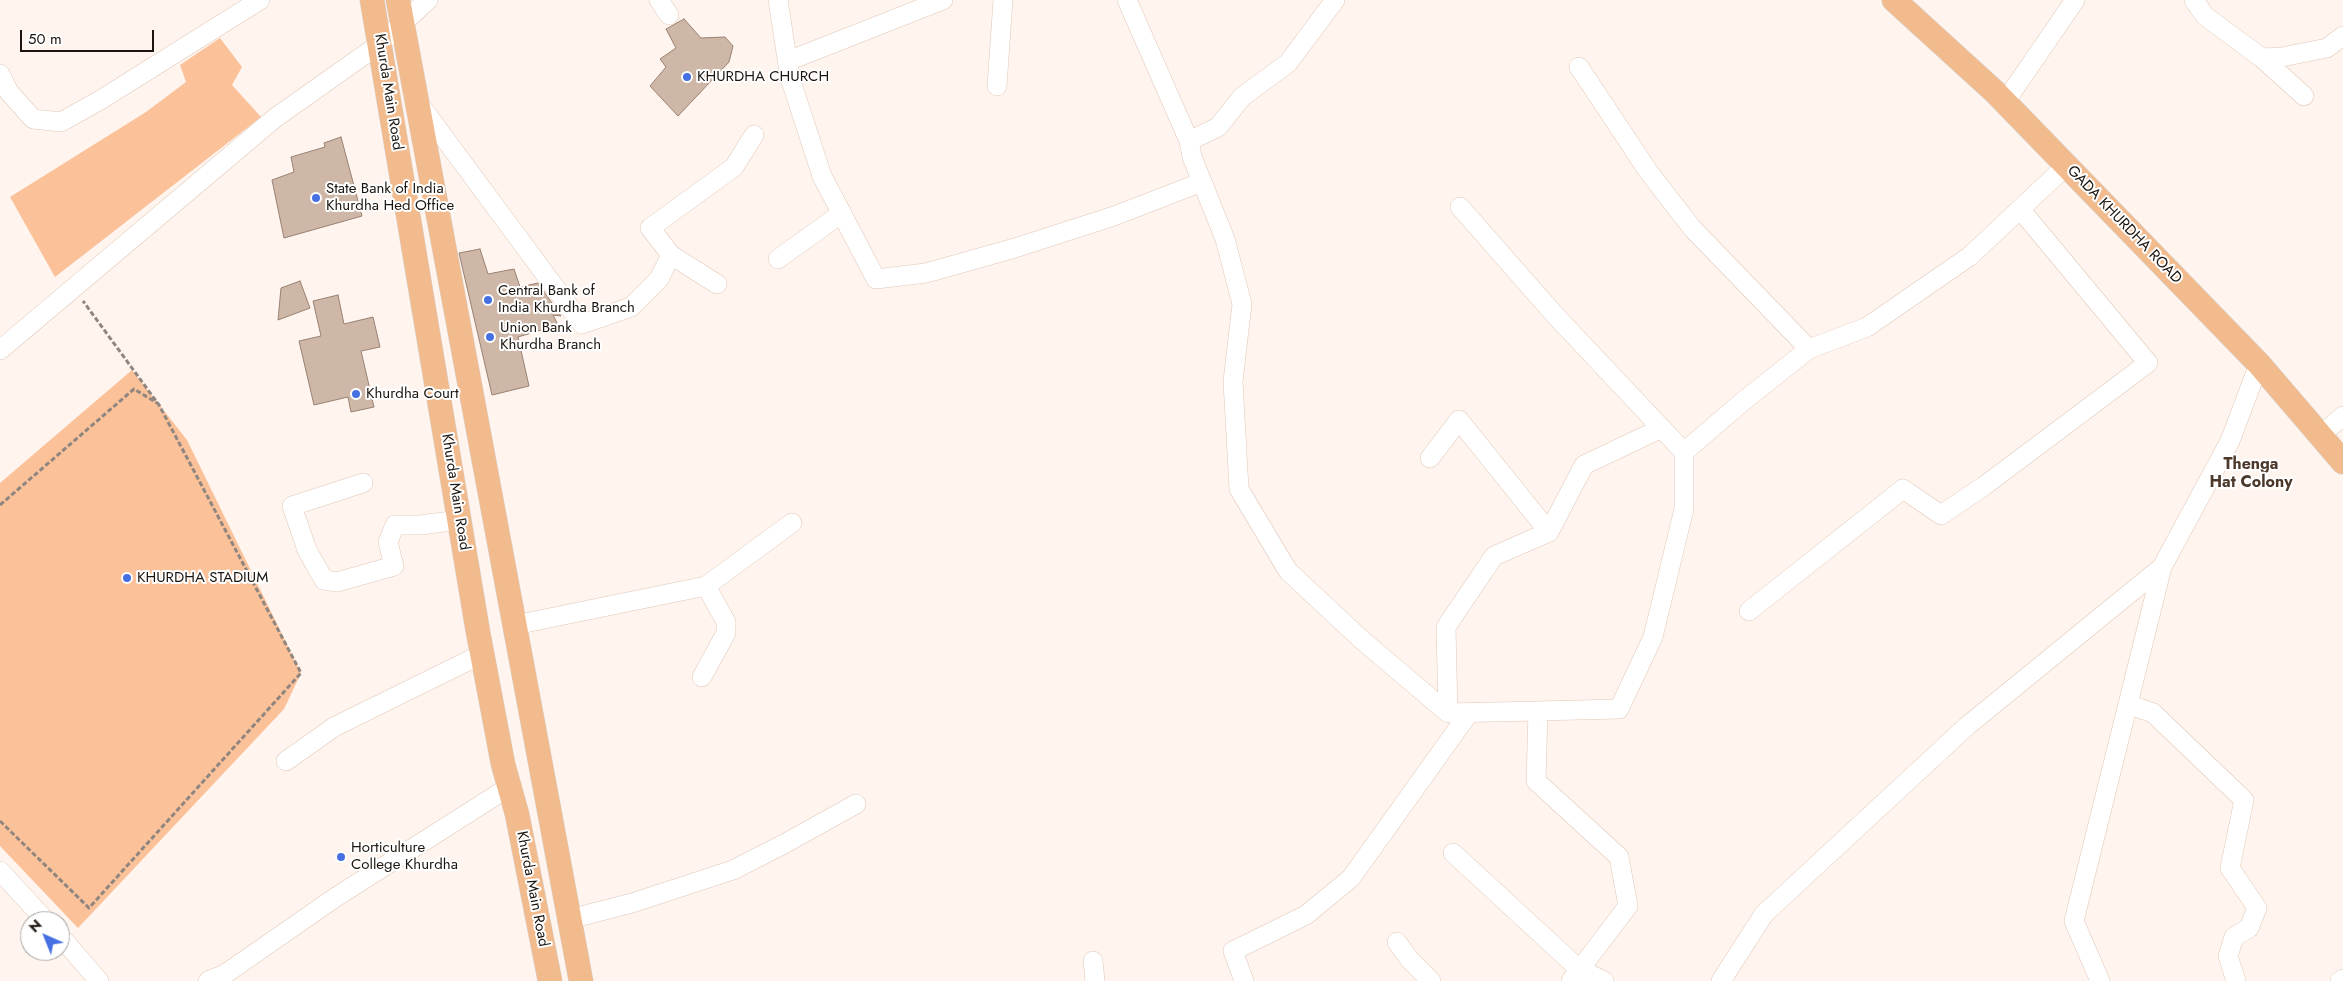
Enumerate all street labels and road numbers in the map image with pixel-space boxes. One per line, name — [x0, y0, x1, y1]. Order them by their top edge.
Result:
street label: Khurda Main Road — [370, 33, 406, 151]
street label: GADA KHURDHA ROAD — [2063, 162, 2185, 288]
street label: Khurda Main Road — [437, 433, 473, 551]
street label: Khurda Main Road — [512, 830, 552, 948]

